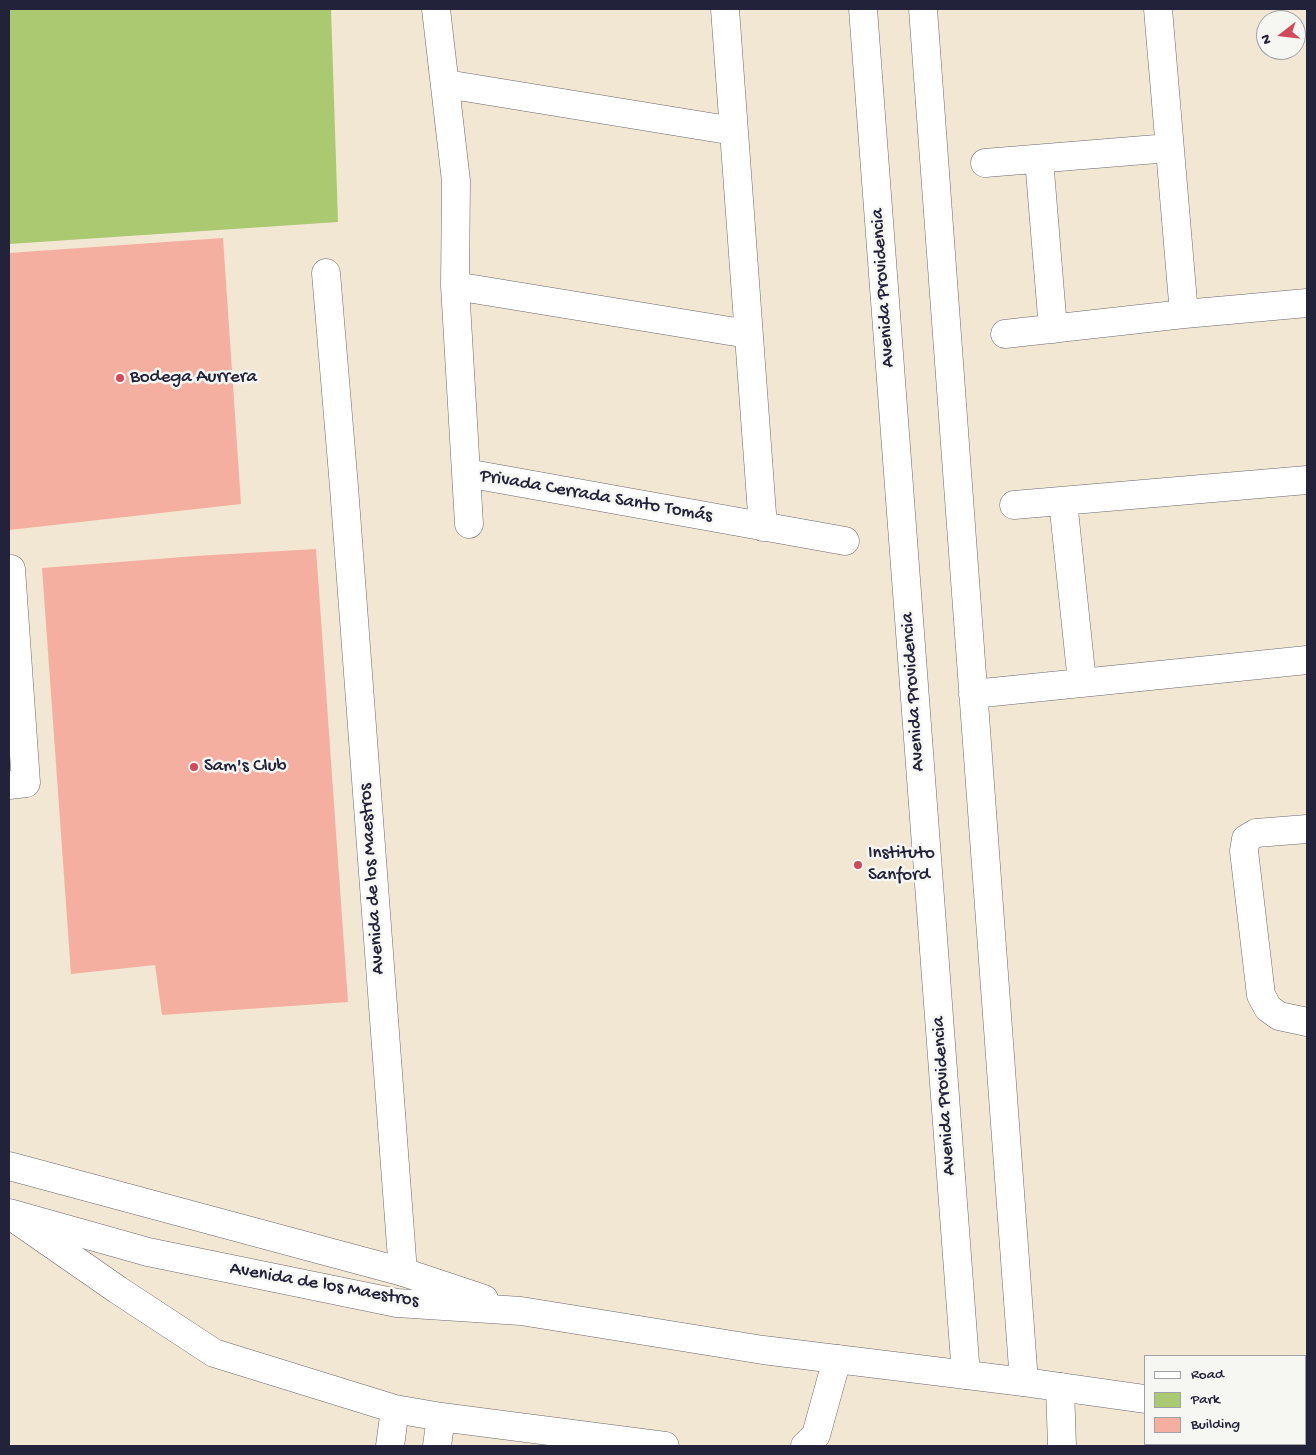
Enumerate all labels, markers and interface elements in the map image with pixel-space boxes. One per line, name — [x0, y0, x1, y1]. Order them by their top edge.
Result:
north arrow — [1256, 10, 1306, 60]
text: N — [1258, 32, 1276, 46]
street label: Avenida Providencia — [867, 208, 901, 368]
place label: Bodega Aurrera — [130, 367, 257, 389]
marker: Bodega Aurrera — [114, 372, 126, 384]
street label: Privada Cerrada Santo Tomás — [478, 465, 714, 529]
street label: Avenida Providencia — [897, 612, 931, 772]
place label: Sam's Club — [204, 756, 287, 778]
marker: Sam's Club — [188, 761, 200, 773]
street label: Avenida de los Maestros — [355, 783, 391, 975]
place label: Instituto Sanford — [868, 843, 935, 887]
marker: Instituto Sanford — [852, 859, 864, 871]
street label: Avenida Providencia — [928, 1016, 962, 1176]
street label: Avenida de los Maestros — [228, 1258, 420, 1314]
legend — [1144, 1355, 1306, 1445]
text: Road — [1191, 1366, 1224, 1384]
text: Park — [1191, 1391, 1220, 1409]
text: Building — [1191, 1416, 1240, 1434]

